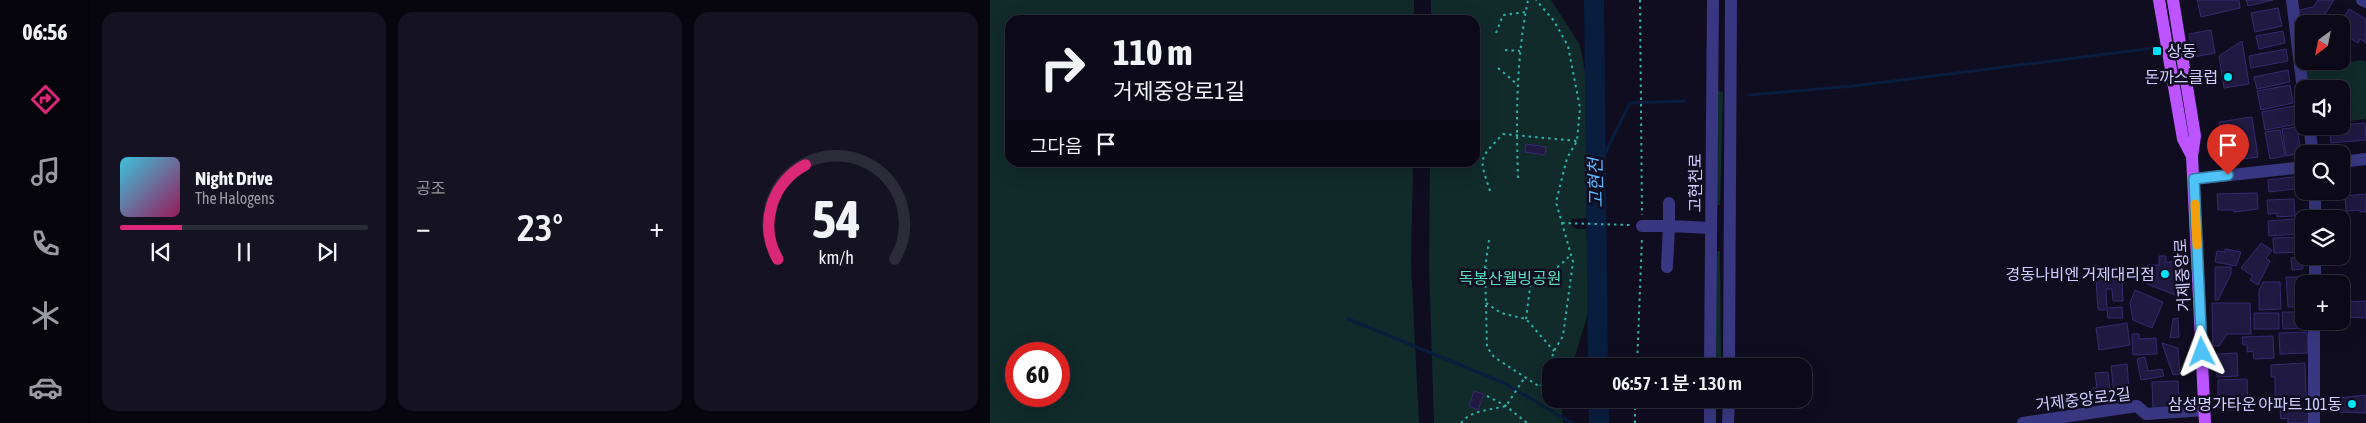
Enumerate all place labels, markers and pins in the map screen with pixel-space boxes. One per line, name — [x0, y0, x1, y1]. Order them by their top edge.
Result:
place label: 상동 — [2167, 42, 2197, 60]
marker: 상동 — [2151, 45, 2163, 57]
place label: 돈까스클럽 — [2144, 68, 2218, 86]
marker: 돈까스클럽 — [2222, 71, 2234, 83]
pin — [2207, 124, 2249, 175]
place label: 경동나비엔 거제대리점 — [2006, 265, 2155, 283]
marker: 경동나비엔 거제대리점 — [2159, 268, 2171, 280]
place label: 삼성명가타운 아파트 101동 — [2168, 395, 2342, 413]
marker: 삼성명가타운 아파트 101동 — [2346, 398, 2358, 410]

